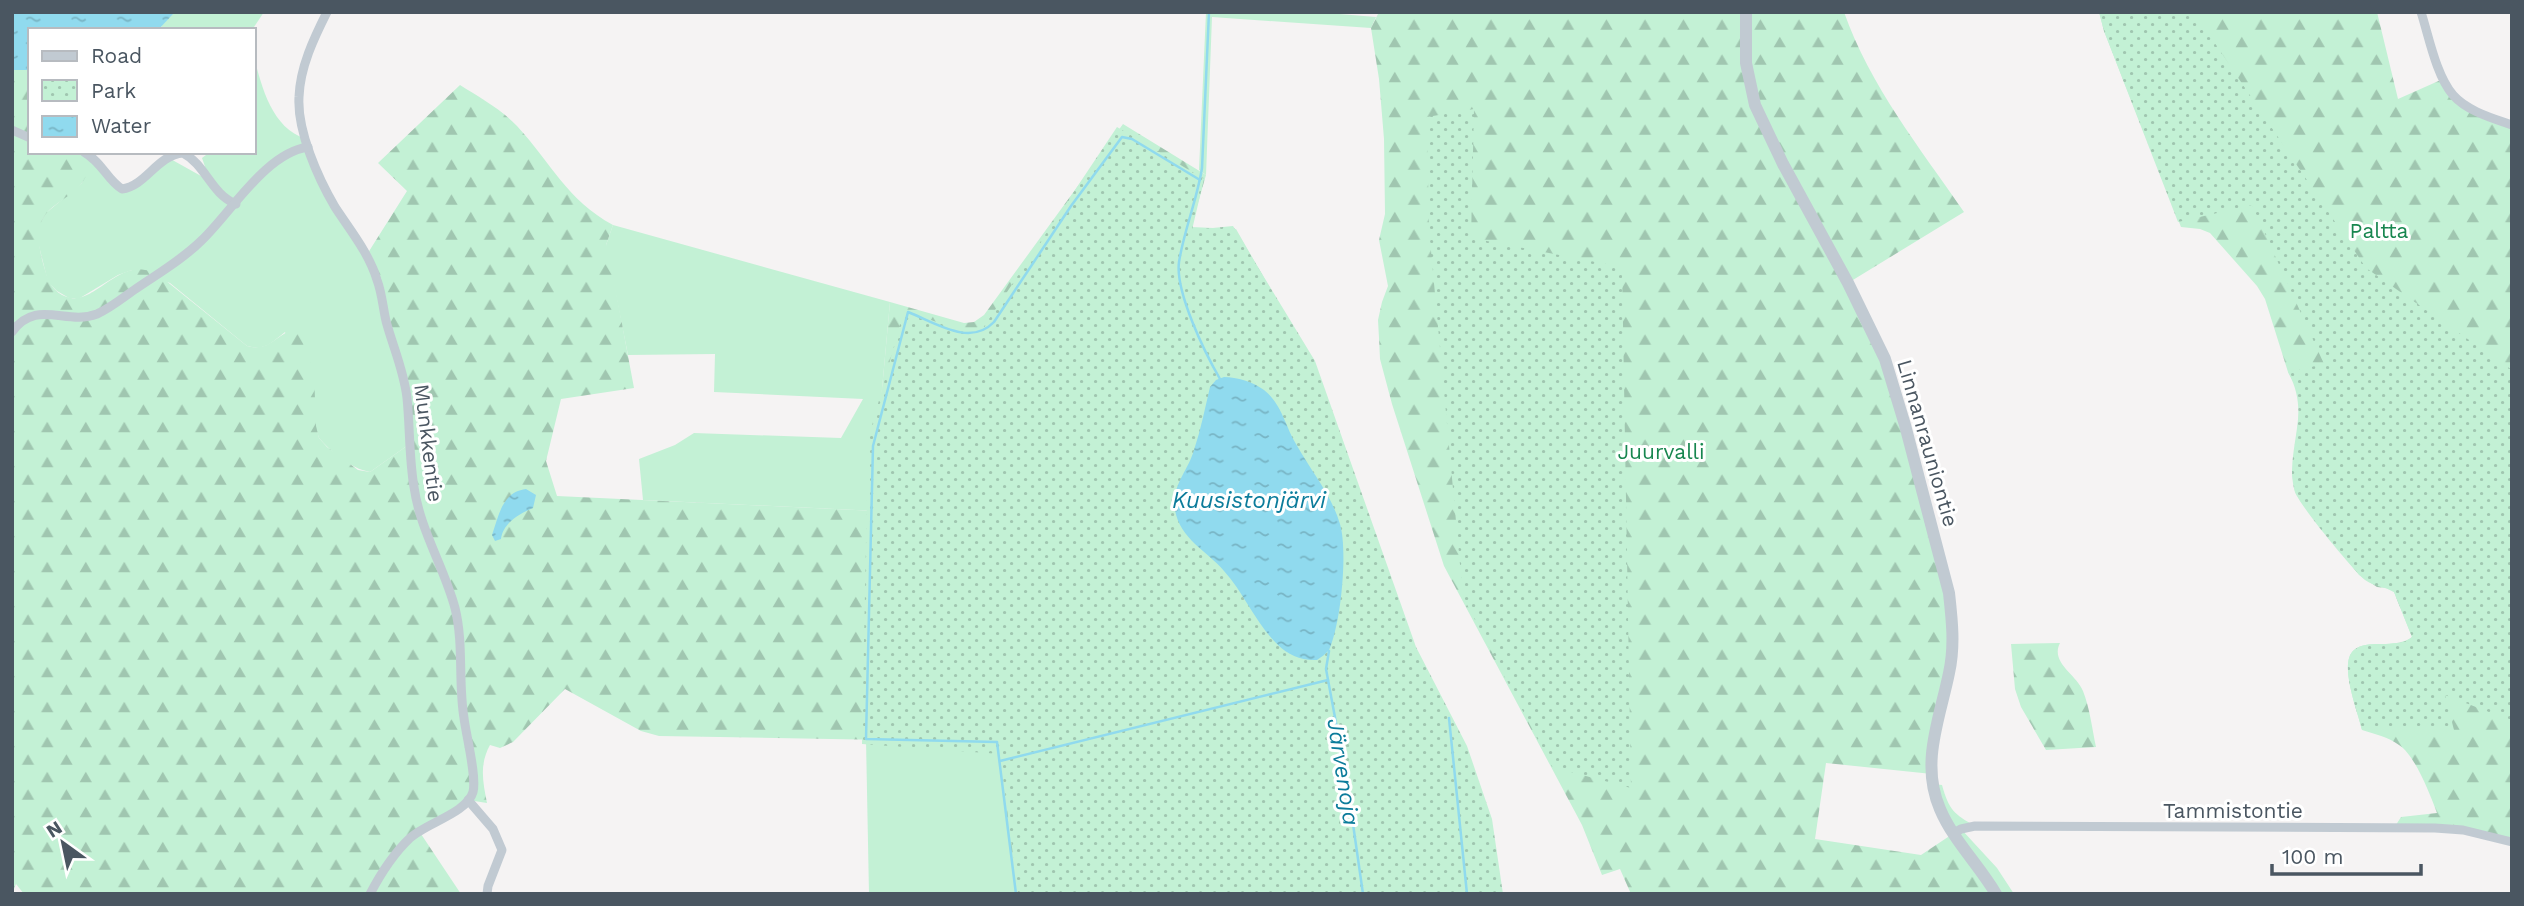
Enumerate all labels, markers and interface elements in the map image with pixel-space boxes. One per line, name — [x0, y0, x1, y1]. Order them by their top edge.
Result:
legend — [28, 28, 256, 154]
text: Road — [91, 43, 142, 68]
text: Park — [91, 78, 136, 103]
text: Water — [91, 113, 152, 138]
park label: Paltta — [2350, 218, 2409, 243]
street label: Linnanrauniontie — [1892, 357, 1964, 529]
street label: Munkkentie — [409, 383, 449, 503]
park label: Juurvalli — [1617, 439, 1705, 464]
water label: Kuusistonjärvi — [1172, 487, 1327, 514]
water label: Järvenoja — [1321, 717, 1365, 827]
street label: Tammistontie — [2163, 798, 2303, 823]
north arrow — [28, 808, 98, 878]
text: N — [42, 816, 66, 843]
scale bar — [2272, 832, 2421, 876]
text: 100 m — [2282, 844, 2344, 869]

